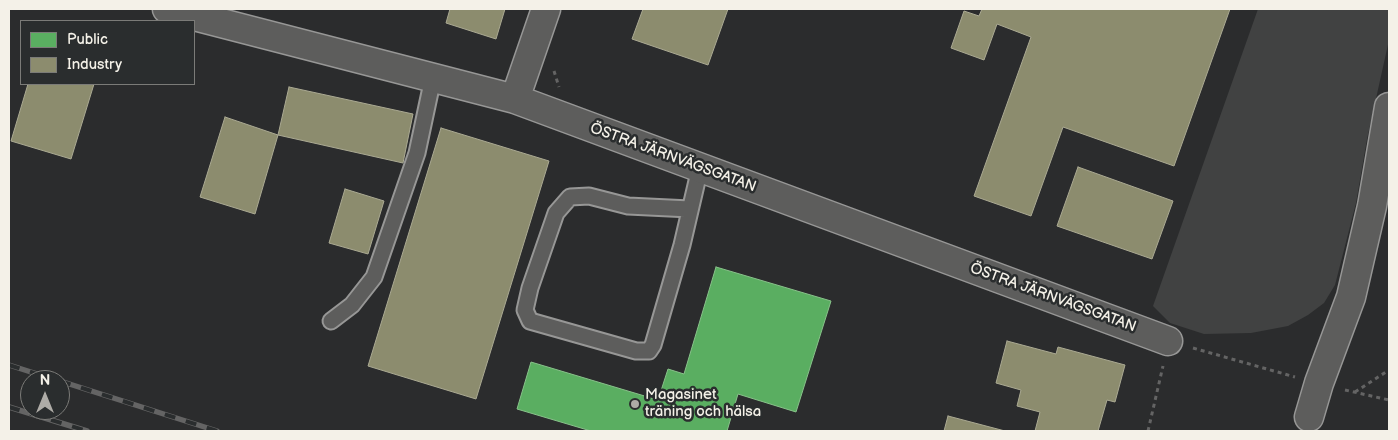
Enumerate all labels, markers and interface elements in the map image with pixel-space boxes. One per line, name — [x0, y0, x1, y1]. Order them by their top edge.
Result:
legend — [20, 20, 195, 85]
text: Public — [67, 30, 108, 49]
text: Industry — [67, 55, 122, 74]
street label: ÖSTRA JÄRNVÄGSGATAN — [588, 120, 758, 196]
street label: ÖSTRA JÄRNVÄGSGATAN — [968, 260, 1138, 336]
north arrow — [20, 370, 70, 420]
text: N — [40, 372, 50, 389]
place label: Magasinet träning och hälsa — [645, 386, 761, 421]
marker: Magasinet träning och hälsa — [629, 398, 641, 410]

